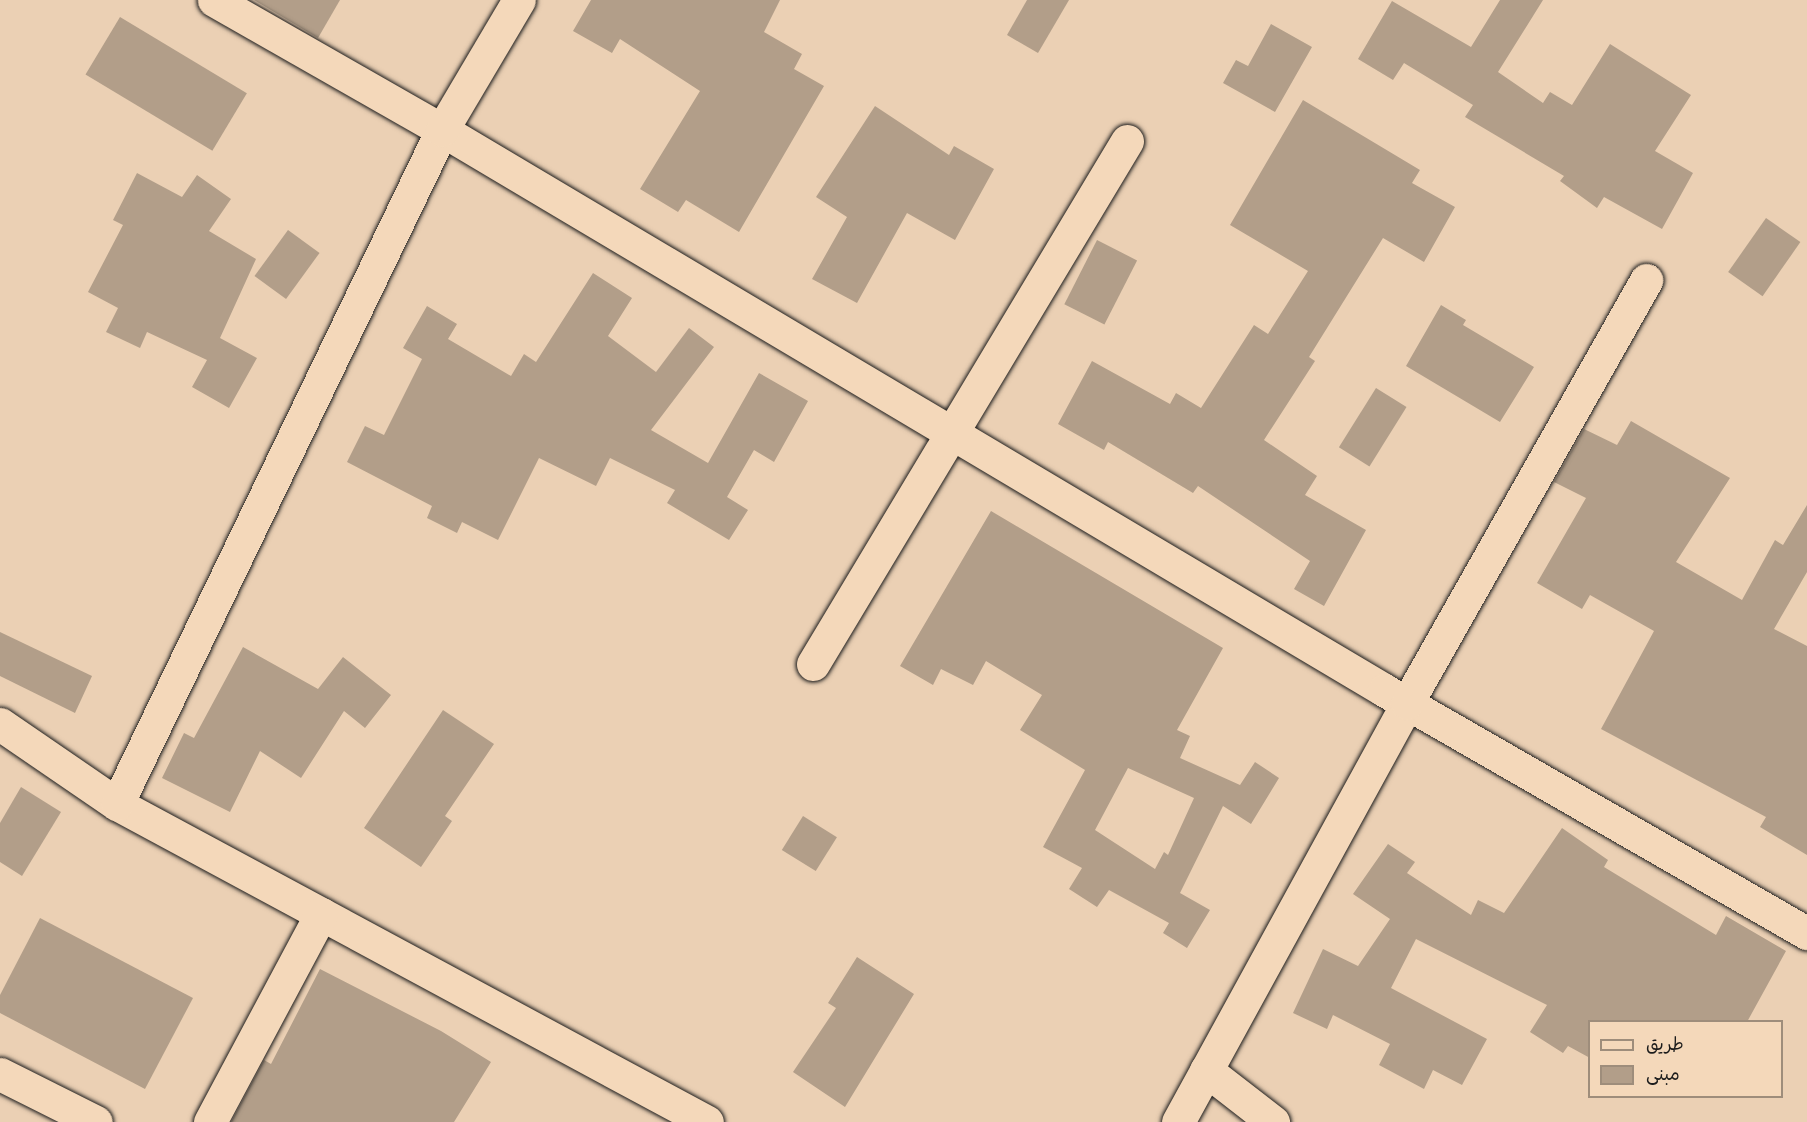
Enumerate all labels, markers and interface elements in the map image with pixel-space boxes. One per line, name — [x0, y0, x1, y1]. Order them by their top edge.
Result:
legend — [1588, 1020, 1783, 1098]
text: طريق — [1646, 1033, 1684, 1059]
text: مبنى — [1646, 1063, 1680, 1089]

